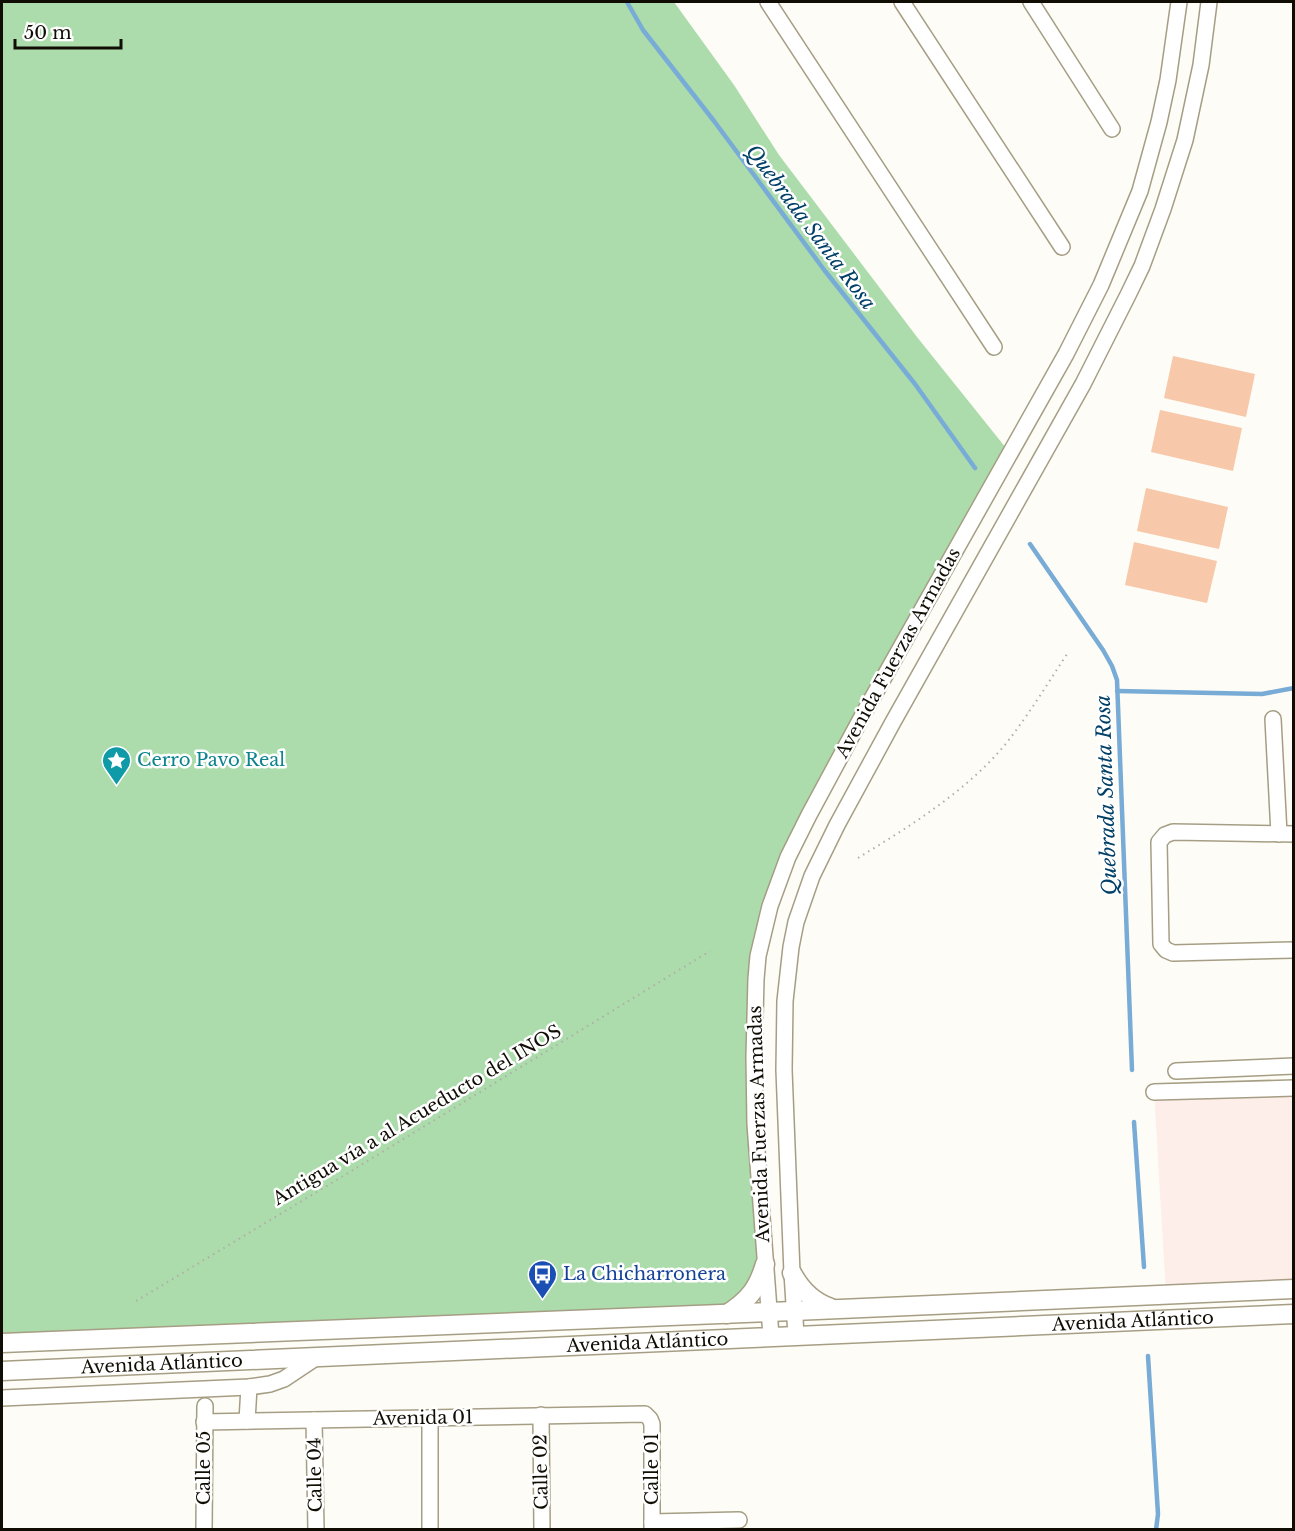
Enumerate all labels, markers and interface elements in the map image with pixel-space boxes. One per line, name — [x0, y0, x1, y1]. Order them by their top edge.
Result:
scale bar — [15, 12, 122, 50]
text: 50 m — [24, 22, 72, 44]
water label: Quebrada Santa Rosa — [741, 140, 881, 314]
street label: Avenida Fuerzas Armadas — [830, 544, 965, 763]
water label: Quebrada Santa Rosa — [1091, 694, 1121, 896]
place icon: Cerro Pavo Real — [100, 744, 132, 786]
place label: Cerro Pavo Real — [137, 749, 285, 771]
street label: Avenida Fuerzas Armadas — [744, 1005, 774, 1244]
street label: Antigua vía a al Acueducto del INOS — [268, 1020, 565, 1211]
bus stop icon: La Chicharronera — [526, 1258, 558, 1300]
place label: La Chicharronera — [563, 1263, 726, 1285]
street label: Avenida Atlántico — [1051, 1307, 1214, 1336]
street label: Avenida Atlántico — [565, 1328, 729, 1357]
street label: Avenida Atlántico — [79, 1349, 243, 1379]
street label: Avenida 01 — [372, 1406, 473, 1430]
street label: Calle 05 — [193, 1431, 215, 1505]
street label: Calle 01 — [641, 1433, 663, 1505]
street label: Calle 02 — [529, 1434, 553, 1510]
street label: Calle 04 — [303, 1437, 327, 1513]

